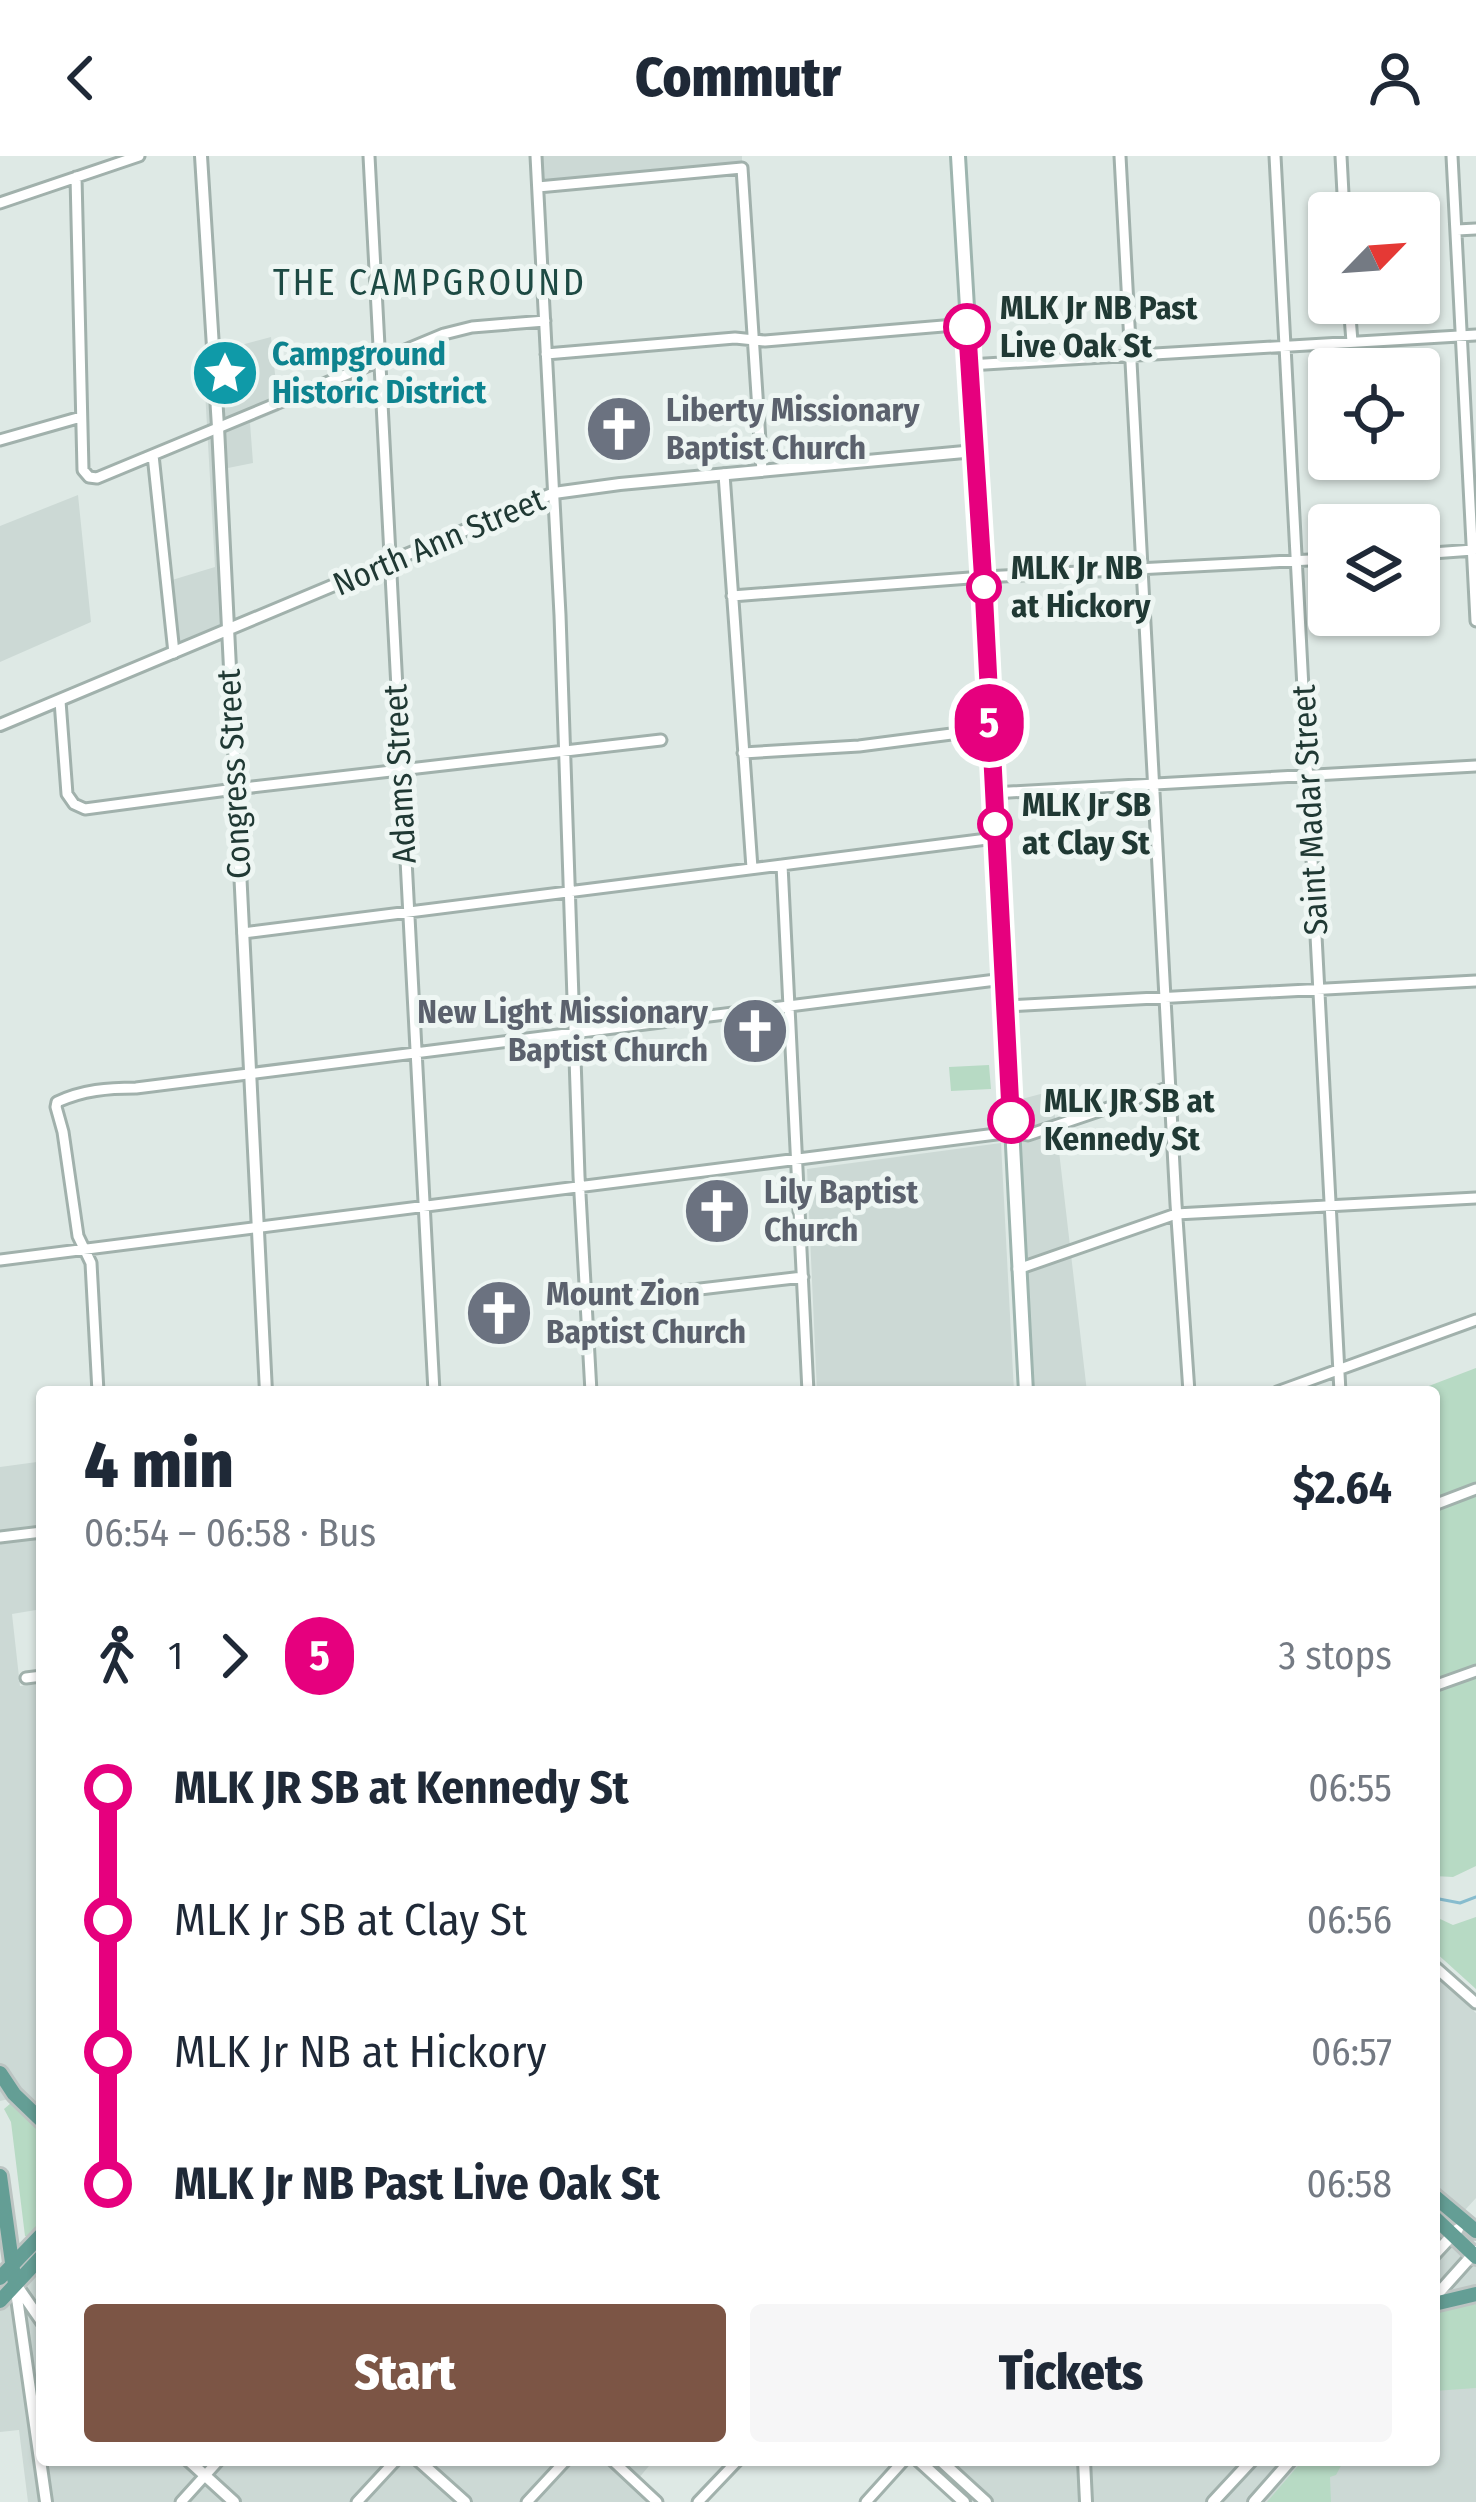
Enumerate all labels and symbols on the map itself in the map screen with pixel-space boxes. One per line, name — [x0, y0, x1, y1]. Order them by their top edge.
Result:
north arrow — [1308, 192, 1440, 324]
district label: THE CAMPGROUND — [273, 261, 587, 305]
place label: MLK Jr NB Past Live Oak St — [1000, 288, 1198, 366]
marker: MLK Jr NB Past Live Oak St — [945, 305, 989, 349]
place label: Campground Historic District — [272, 334, 487, 412]
place icon: Campground Historic District — [190, 338, 260, 408]
place label: Liberty Missionary Baptist Church — [666, 390, 920, 468]
church icon: Liberty Missionary Baptist Church — [584, 394, 654, 464]
street label: North Ann Street — [327, 479, 551, 605]
place label: MLK Jr NB at Hickory — [1011, 548, 1151, 626]
marker: MLK Jr NB at Hickory — [968, 571, 1000, 603]
street label: Congress Street — [209, 668, 259, 880]
street label: Adams Street — [375, 683, 425, 865]
line badge: 5 — [950, 684, 1028, 762]
street label: Saint Madar Street — [1283, 684, 1337, 936]
place label: MLK Jr SB at Clay St — [1022, 785, 1151, 863]
marker: MLK Jr SB at Clay St — [979, 808, 1011, 840]
place label: New Light Missionary Baptist Church — [417, 992, 708, 1070]
church icon: New Light Missionary Baptist Church — [720, 996, 790, 1066]
place label: MLK JR SB at Kennedy St — [1044, 1081, 1215, 1159]
marker: MLK JR SB at Kennedy St — [989, 1098, 1033, 1142]
place label: Lily Baptist Church — [764, 1172, 919, 1250]
church icon: Lily Baptist Church — [682, 1176, 752, 1246]
place label: Mount Zion Baptist Church — [546, 1274, 746, 1352]
church icon: Mount Zion Baptist Church — [464, 1278, 534, 1348]

